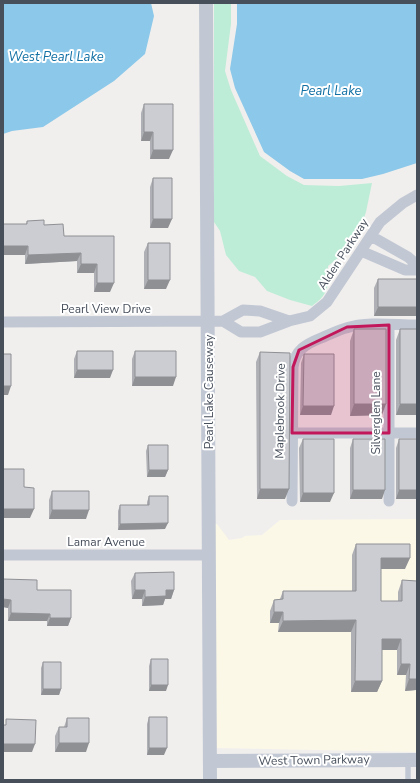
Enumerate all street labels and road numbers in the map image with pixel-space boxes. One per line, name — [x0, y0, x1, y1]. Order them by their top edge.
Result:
street label: Alden Parkway — [314, 215, 372, 293]
street label: Pearl View Drive — [61, 301, 151, 317]
street label: Pearl Lake Causeway — [201, 334, 217, 449]
street label: Maplebrook Drive — [271, 363, 289, 459]
street label: Silverglen Lane — [368, 371, 384, 455]
street label: Lamar Avenue — [67, 534, 145, 550]
street label: West Town Parkway — [258, 751, 370, 769]

